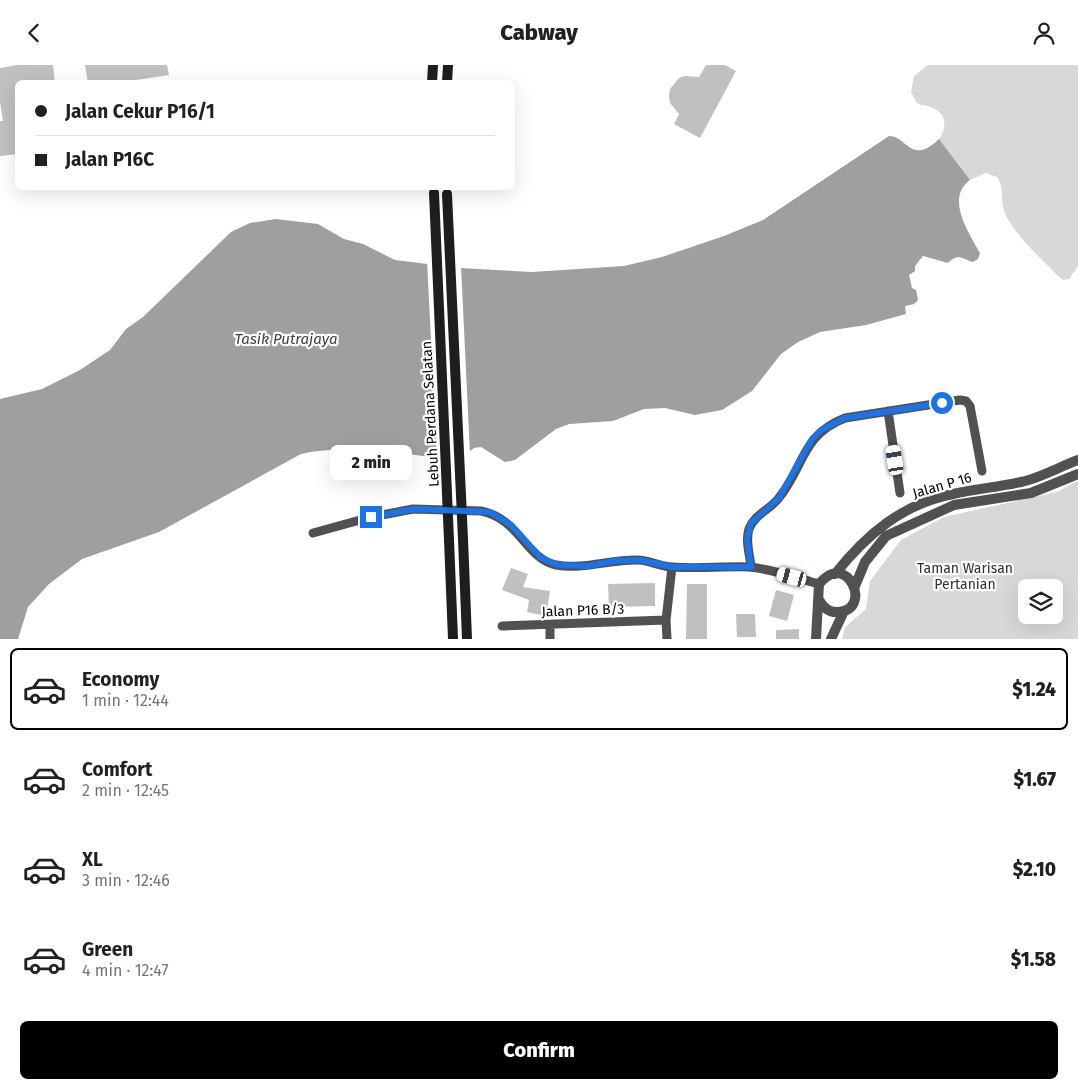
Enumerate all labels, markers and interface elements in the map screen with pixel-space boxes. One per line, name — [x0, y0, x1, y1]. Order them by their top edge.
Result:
icon: back — [20, 19, 48, 47]
text: Cabway — [500, 19, 578, 46]
icon: person — [1030, 19, 1058, 47]
text: Jalan Cekur P16/1 — [65, 100, 215, 123]
text: Jalan P16C — [65, 148, 154, 171]
water label: Tasik Putrajaya — [235, 330, 337, 348]
street label: Lebuh Perdana Selatan — [418, 341, 443, 487]
route start — [931, 392, 953, 414]
car — [885, 444, 904, 476]
callout: 2 min — [330, 445, 412, 479]
text: 2 min — [351, 453, 391, 472]
street label: Jalan P 16 — [911, 469, 974, 502]
route end — [360, 506, 382, 528]
park label: Taman Warisan Pertanian — [917, 560, 1013, 593]
car — [775, 566, 808, 588]
map controls — [1018, 579, 1063, 624]
button: layers — [1018, 579, 1063, 624]
street label: Jalan P16 B/3 — [541, 601, 625, 620]
icon: car — [22, 667, 67, 712]
text: Economy — [82, 668, 159, 691]
text: $1.24 — [1012, 678, 1056, 701]
text: 1 min · 12:44 — [82, 691, 169, 710]
icon: car — [22, 757, 67, 802]
text: Comfort — [82, 758, 152, 781]
text: $1.67 — [1013, 768, 1056, 791]
text: 2 min · 12:45 — [82, 781, 169, 800]
icon: car — [22, 847, 67, 892]
text: XL — [82, 848, 103, 871]
text: $2.10 — [1013, 858, 1056, 881]
text: 3 min · 12:46 — [82, 871, 170, 890]
icon: car — [22, 937, 67, 982]
text: Green — [82, 938, 133, 961]
text: $1.58 — [1011, 948, 1056, 971]
text: 4 min · 12:47 — [82, 961, 169, 980]
button: Confirm — [20, 1021, 1058, 1079]

